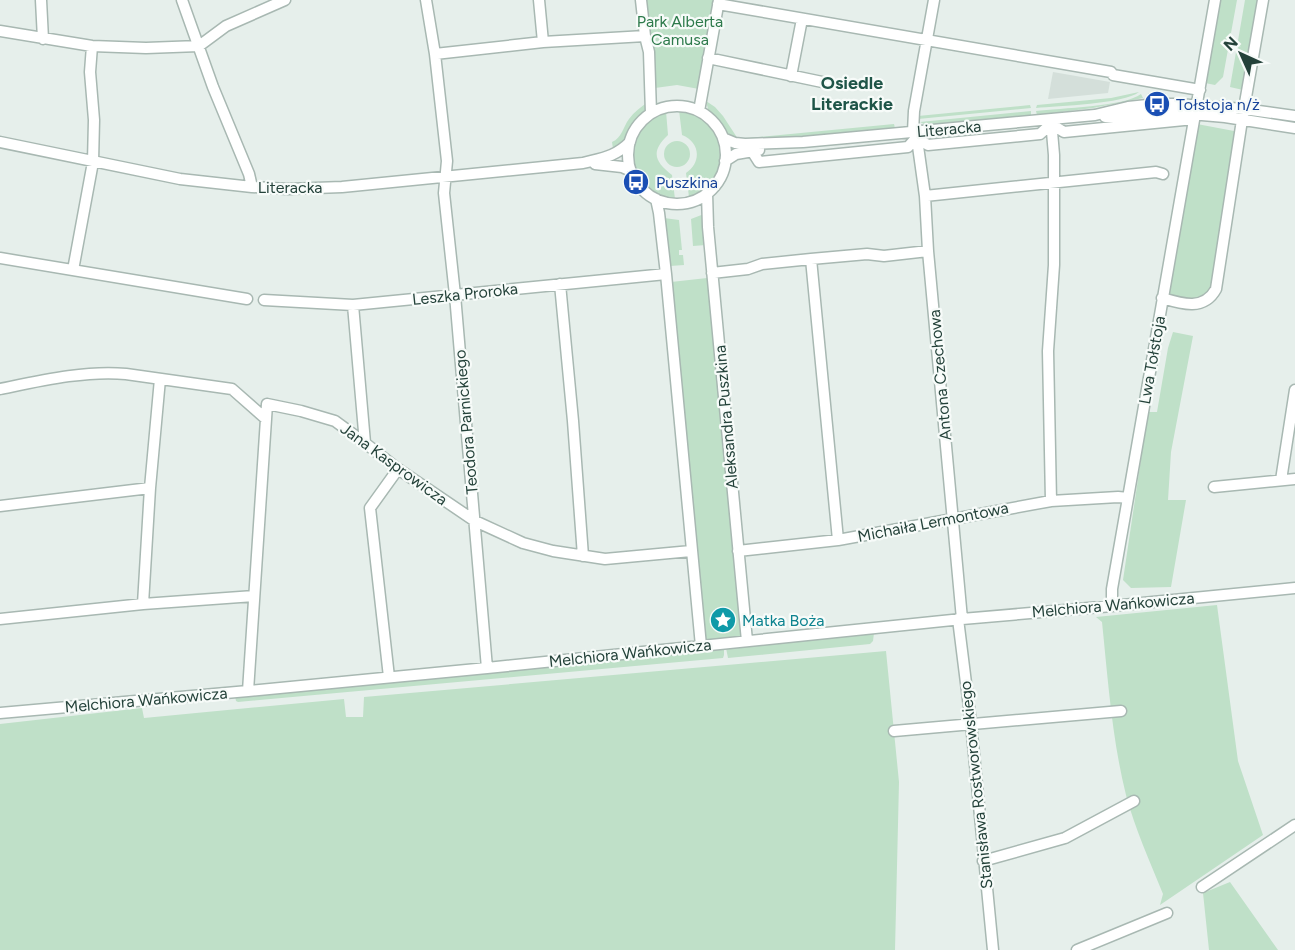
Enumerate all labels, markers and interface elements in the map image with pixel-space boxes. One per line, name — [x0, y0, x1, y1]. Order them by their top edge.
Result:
park label: Park Alberta Camusa — [637, 12, 723, 49]
north arrow — [1211, 24, 1271, 84]
text: N — [1220, 33, 1242, 55]
district label: Osiedle Literackie — [811, 72, 893, 115]
bus stop icon: Tołstoja n/ż — [1142, 89, 1172, 119]
place label: Tołstoja n/ż — [1176, 95, 1260, 114]
street label: Literacka — [916, 117, 982, 141]
bus stop icon: Puszkina — [621, 167, 651, 197]
place label: Puszkina — [656, 173, 718, 192]
street label: Literacka — [258, 178, 322, 197]
street label: Leszka Proroka — [411, 279, 519, 309]
street label: Antona Czechowa — [925, 309, 955, 441]
street label: Lwa Tołstoja — [1135, 314, 1169, 406]
street label: Aleksandra Puszkina — [710, 344, 742, 490]
street label: Teodora Parnickiego — [450, 349, 482, 495]
street label: Jana Kasprowicza — [337, 419, 451, 509]
street label: Michaiła Lermontowa — [856, 498, 1010, 546]
street label: Melchiora Wańkowicza — [1031, 588, 1195, 622]
place icon: Matka Boża — [708, 605, 738, 635]
place label: Matka Boża — [742, 611, 825, 630]
street label: Melchiora Wańkowicza — [548, 635, 712, 671]
street label: Stanisława Rostworowskiego — [956, 680, 996, 890]
street label: Melchiora Wańkowicza — [64, 683, 228, 717]

